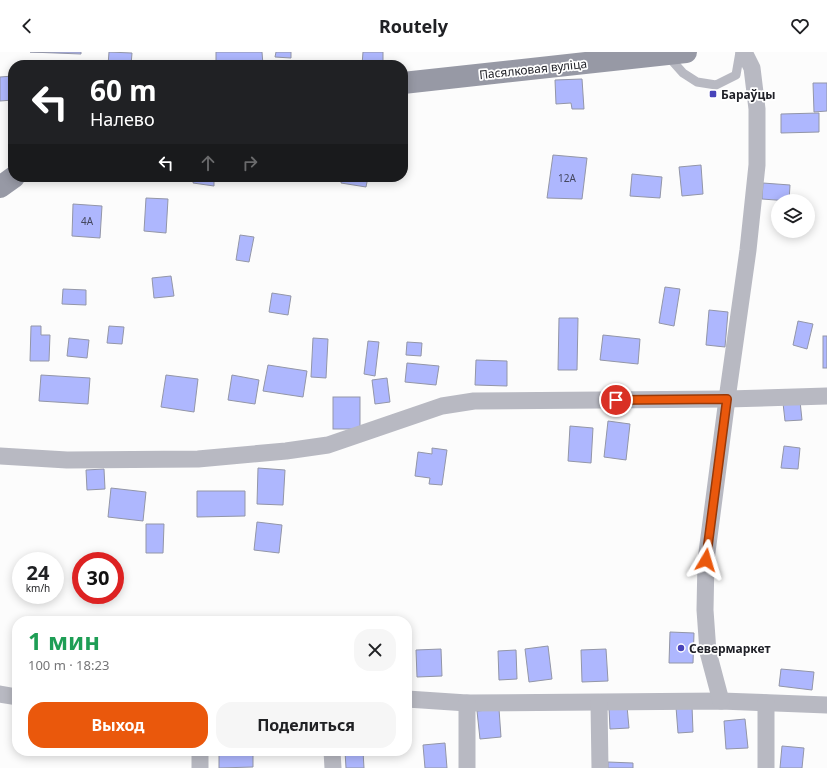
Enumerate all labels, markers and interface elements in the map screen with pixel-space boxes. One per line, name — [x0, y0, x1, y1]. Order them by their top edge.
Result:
text: Routely — [379, 14, 448, 38]
icon: back — [16, 15, 38, 37]
icon: heart — [789, 15, 811, 37]
street label: Пасялковая вуліца — [478, 55, 588, 83]
text: 60 m — [90, 71, 157, 109]
icon: left — [24, 76, 76, 128]
place label: Бараўцы — [721, 86, 776, 103]
marker: Бараўцы — [708, 89, 718, 99]
text: Налево — [90, 107, 155, 131]
icon: left — [155, 152, 177, 174]
icon: ahead — [197, 152, 219, 174]
icon: right — [239, 152, 261, 174]
house number: 12А — [558, 171, 577, 185]
map controls — [771, 194, 815, 238]
button: layers — [771, 194, 815, 238]
house number: 4А — [81, 214, 94, 228]
pin — [599, 383, 633, 417]
icon: arrive — [605, 389, 627, 411]
position arrow — [685, 539, 727, 581]
speed limit sign: 30 — [72, 552, 124, 604]
text: 24 — [27, 559, 49, 586]
text: km/h — [26, 581, 50, 595]
text: 1 мин — [28, 624, 100, 657]
button: close — [354, 629, 396, 671]
place label: Севермаркет — [689, 640, 770, 657]
marker: Севермаркет — [676, 643, 686, 653]
text: 100 m · 18:23 — [28, 656, 109, 674]
button: Выход — [28, 702, 208, 748]
button: Поделиться — [216, 702, 396, 748]

